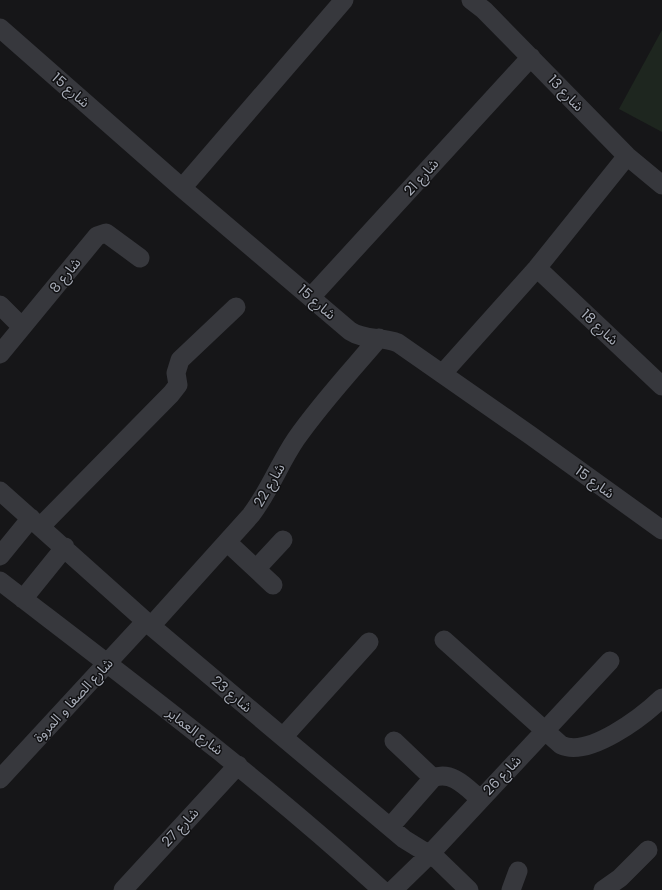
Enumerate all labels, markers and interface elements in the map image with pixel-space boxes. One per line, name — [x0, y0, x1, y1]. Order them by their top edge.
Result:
street label: شارع 15 — [47, 68, 94, 113]
street label: شارع 13 — [543, 70, 588, 116]
street label: شارع 21 — [399, 154, 444, 201]
street label: شارع 8 — [45, 253, 86, 297]
street label: شارع 15 — [293, 280, 340, 325]
street label: شارع 18 — [576, 305, 623, 350]
street label: شارع 22 — [249, 460, 290, 511]
street label: شارع 15 — [571, 461, 619, 504]
street label: شارع الصفا و المروة — [29, 653, 118, 747]
street label: شارع 23 — [207, 671, 257, 718]
street label: شارع العماير — [161, 702, 228, 760]
street label: شارع 26 — [478, 751, 526, 800]
street label: شارع 27 — [157, 803, 204, 852]

